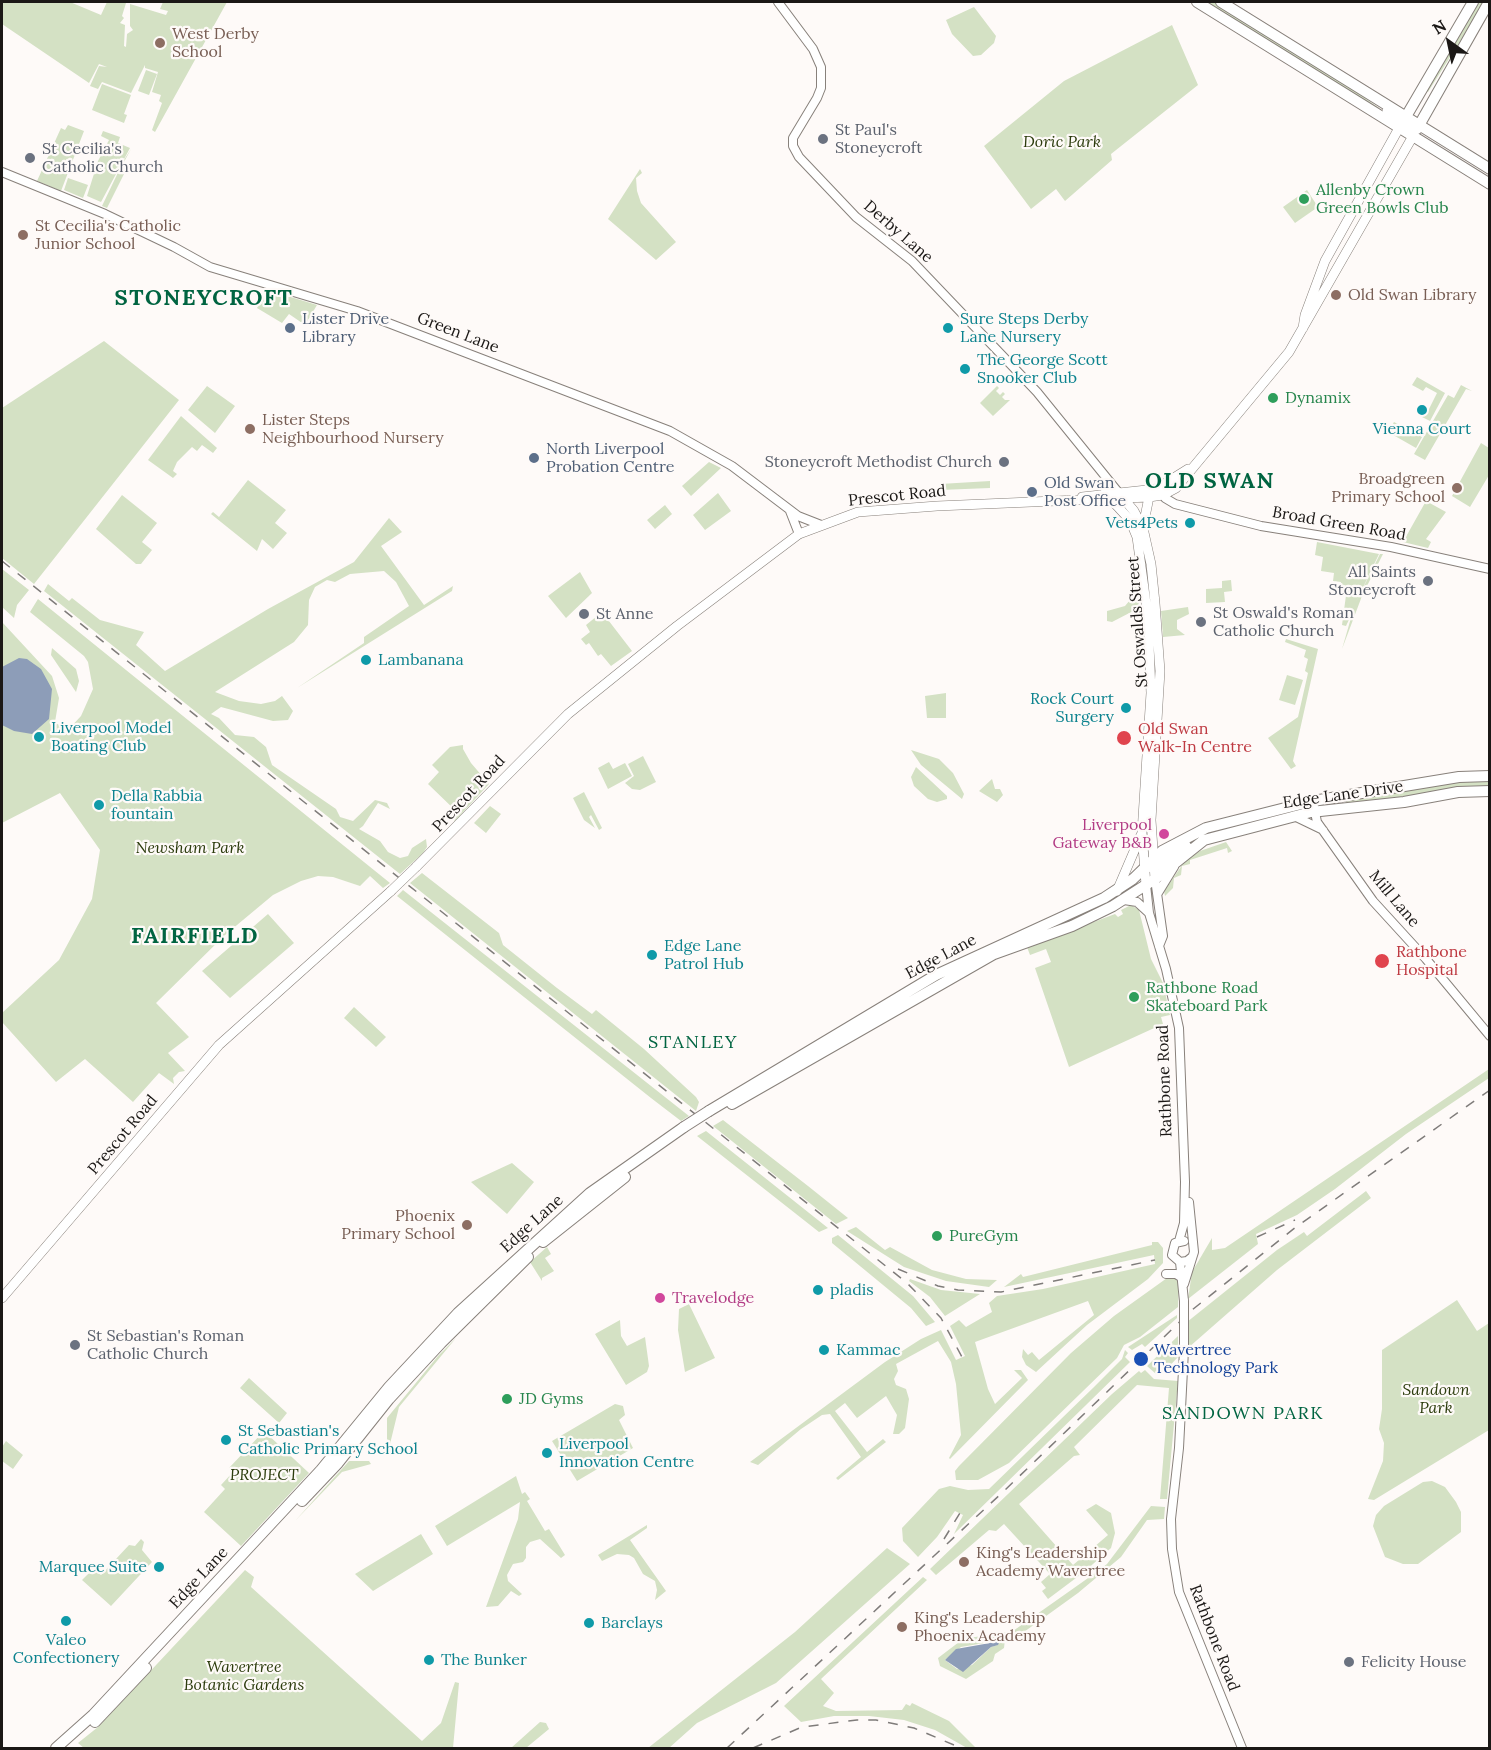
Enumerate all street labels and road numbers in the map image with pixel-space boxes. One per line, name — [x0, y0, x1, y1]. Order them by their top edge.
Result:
street label: Derby Lane — [859, 197, 937, 267]
street label: Green Lane — [414, 309, 502, 357]
street label: Prescot Road — [847, 481, 947, 511]
street label: Broad Green Road — [1271, 503, 1407, 545]
street label: St Oswalds Street — [1124, 556, 1152, 688]
street label: Prescot Road — [429, 752, 509, 836]
street label: Edge Lane Drive — [1281, 777, 1405, 813]
street label: Mill Lane — [1365, 867, 1423, 931]
street label: Edge Lane — [902, 930, 980, 984]
street label: Rathbone Road — [1153, 1025, 1177, 1137]
street label: Prescot Road — [84, 1091, 162, 1179]
street label: Edge Lane — [497, 1191, 567, 1257]
street label: Edge Lane — [166, 1543, 232, 1613]
street label: Rathbone Road — [1185, 1582, 1243, 1694]

